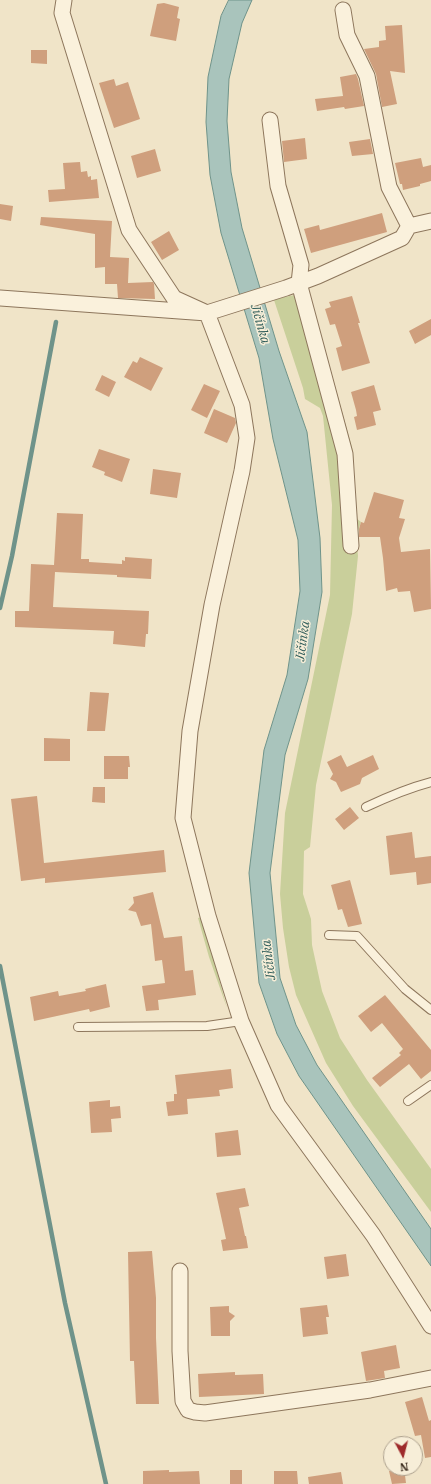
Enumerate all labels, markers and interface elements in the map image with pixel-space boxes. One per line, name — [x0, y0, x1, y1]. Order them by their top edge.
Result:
water label: Jičínka — [247, 302, 273, 346]
water label: Jičínka — [292, 620, 314, 662]
water label: Jičínka — [259, 939, 279, 981]
north arrow — [383, 1436, 423, 1476]
text: N — [399, 1459, 410, 1474]

